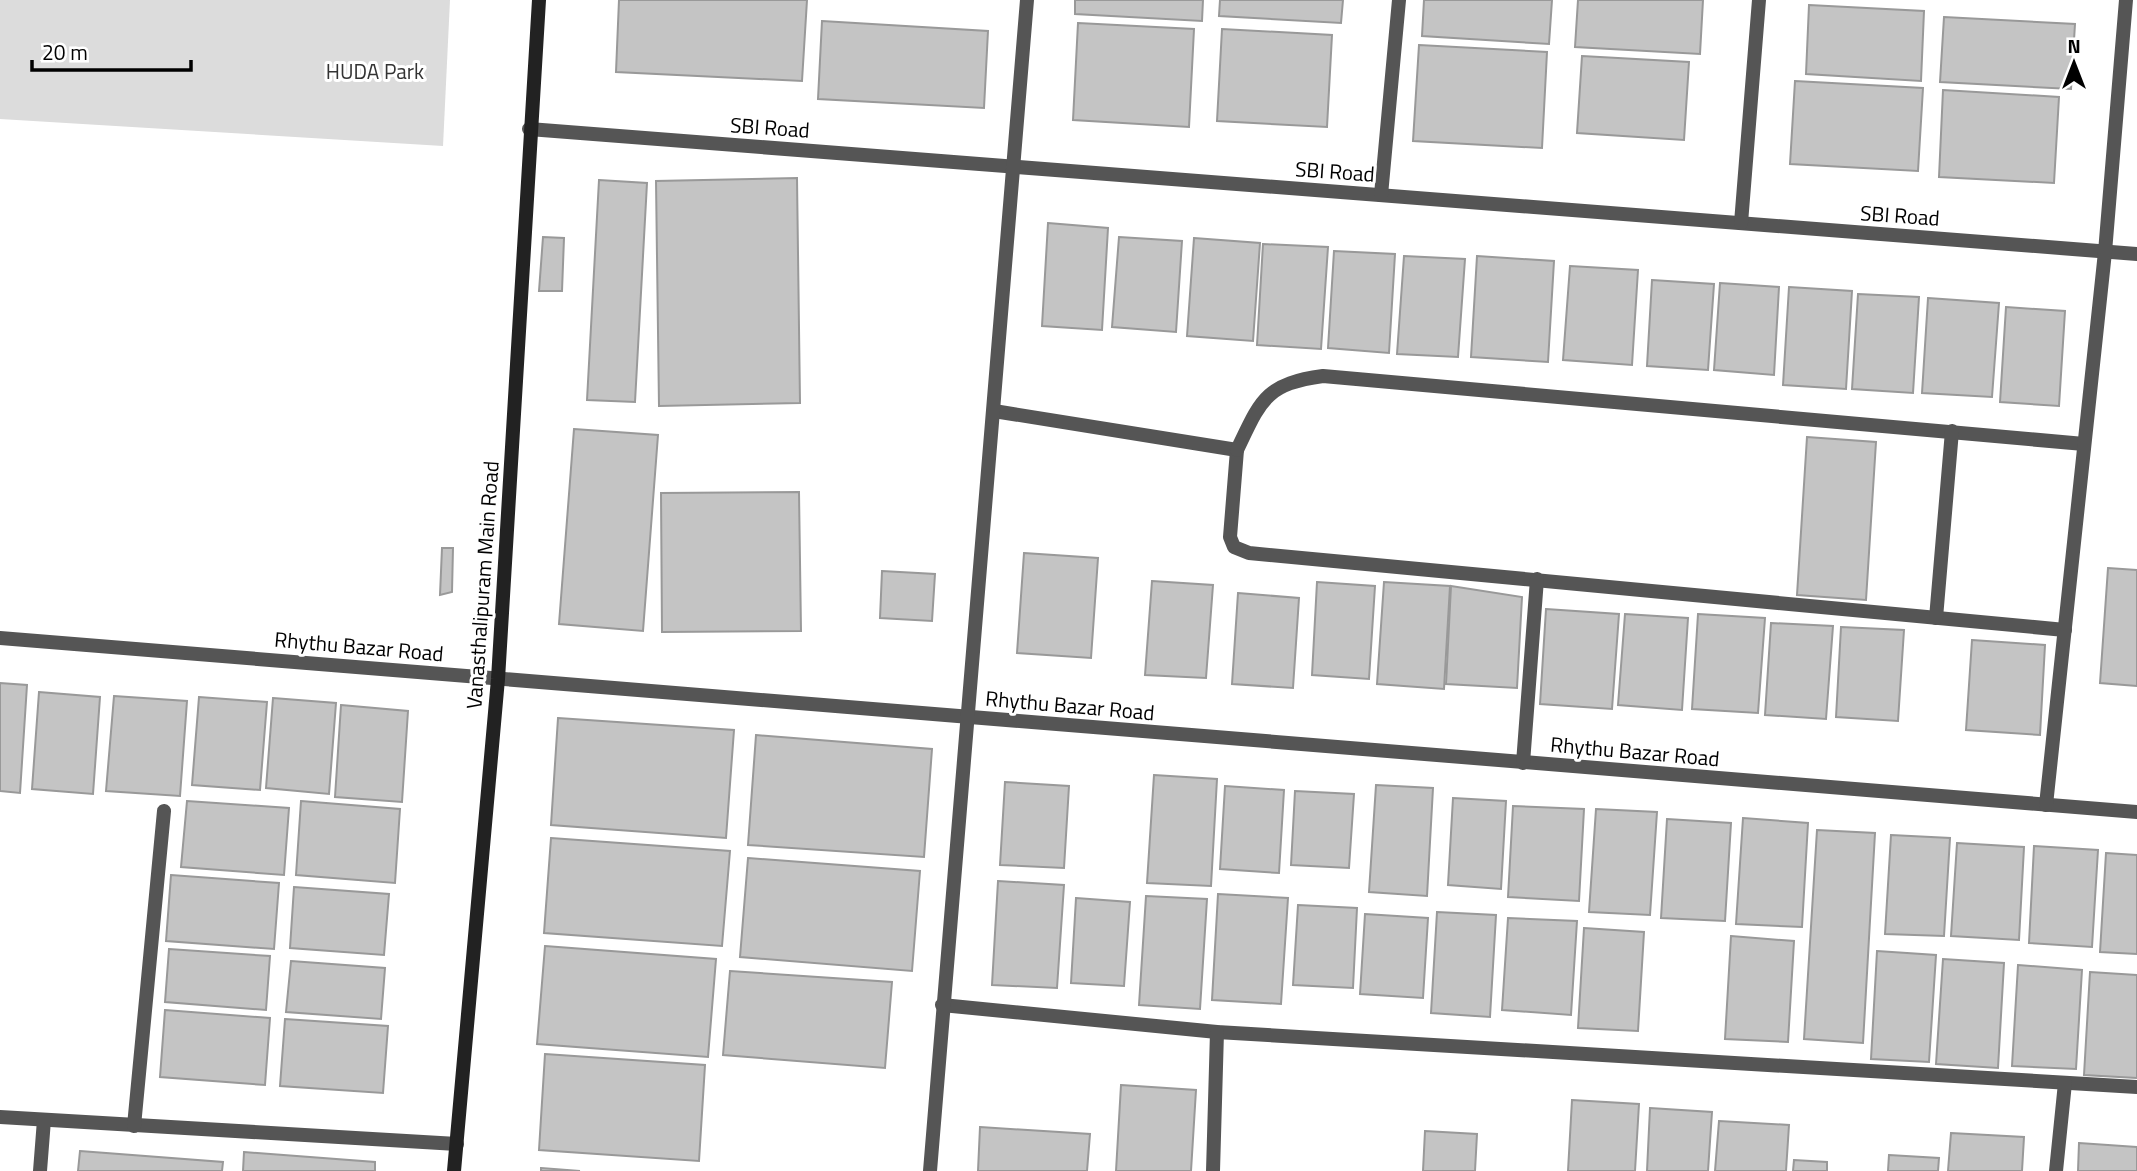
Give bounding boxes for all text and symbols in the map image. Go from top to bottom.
scale bar [32,28,191,72]
north arrow [2039,28,2109,98]
text: N [2067,31,2081,60]
text: 20 m [42,36,88,68]
park label: HUDA Park [326,55,424,87]
street label: SBI Road [729,108,811,146]
street label: SBI Road [1294,152,1376,190]
street label: SBI Road [1859,196,1941,234]
street label: Vanasthalipuram Main Road [457,460,507,710]
street label: Rhythu Bazar Road [273,623,445,669]
street label: Rhythu Bazar Road [984,682,1156,728]
street label: Rhythu Bazar Road [1549,728,1721,774]

